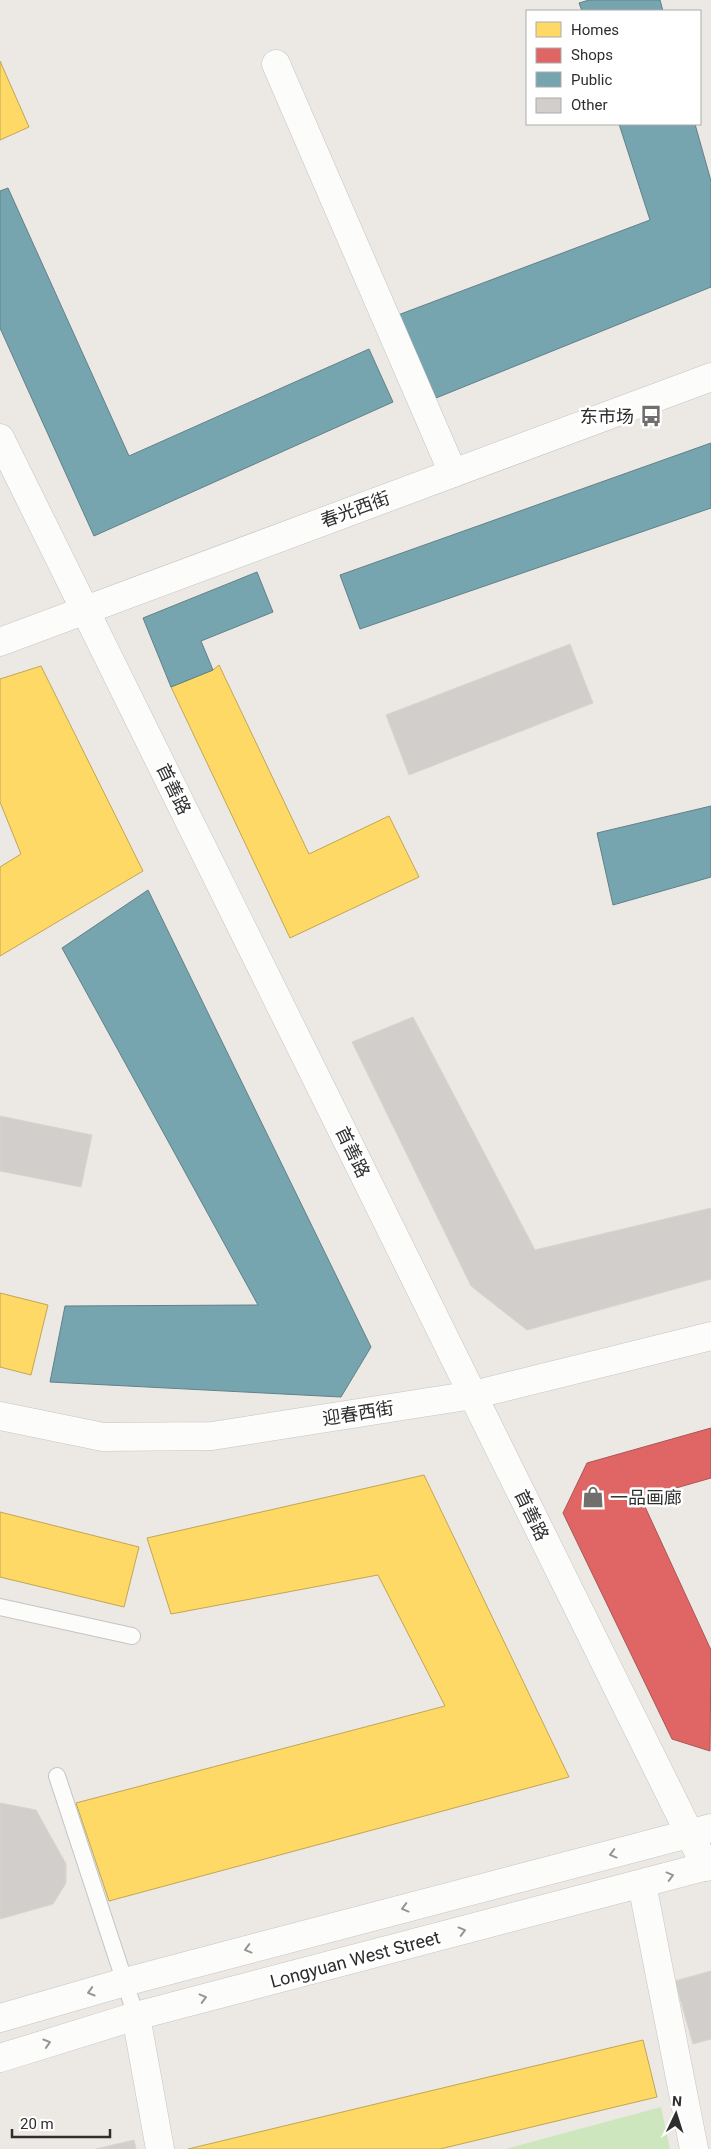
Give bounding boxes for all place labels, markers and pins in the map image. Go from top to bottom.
bus stop icon: 东市场 [638,403,664,429]
place label: 东市场 [580,406,634,427]
shop icon: 一品画廊 [580,1484,606,1510]
place label: 一品画廊 [610,1487,682,1508]

